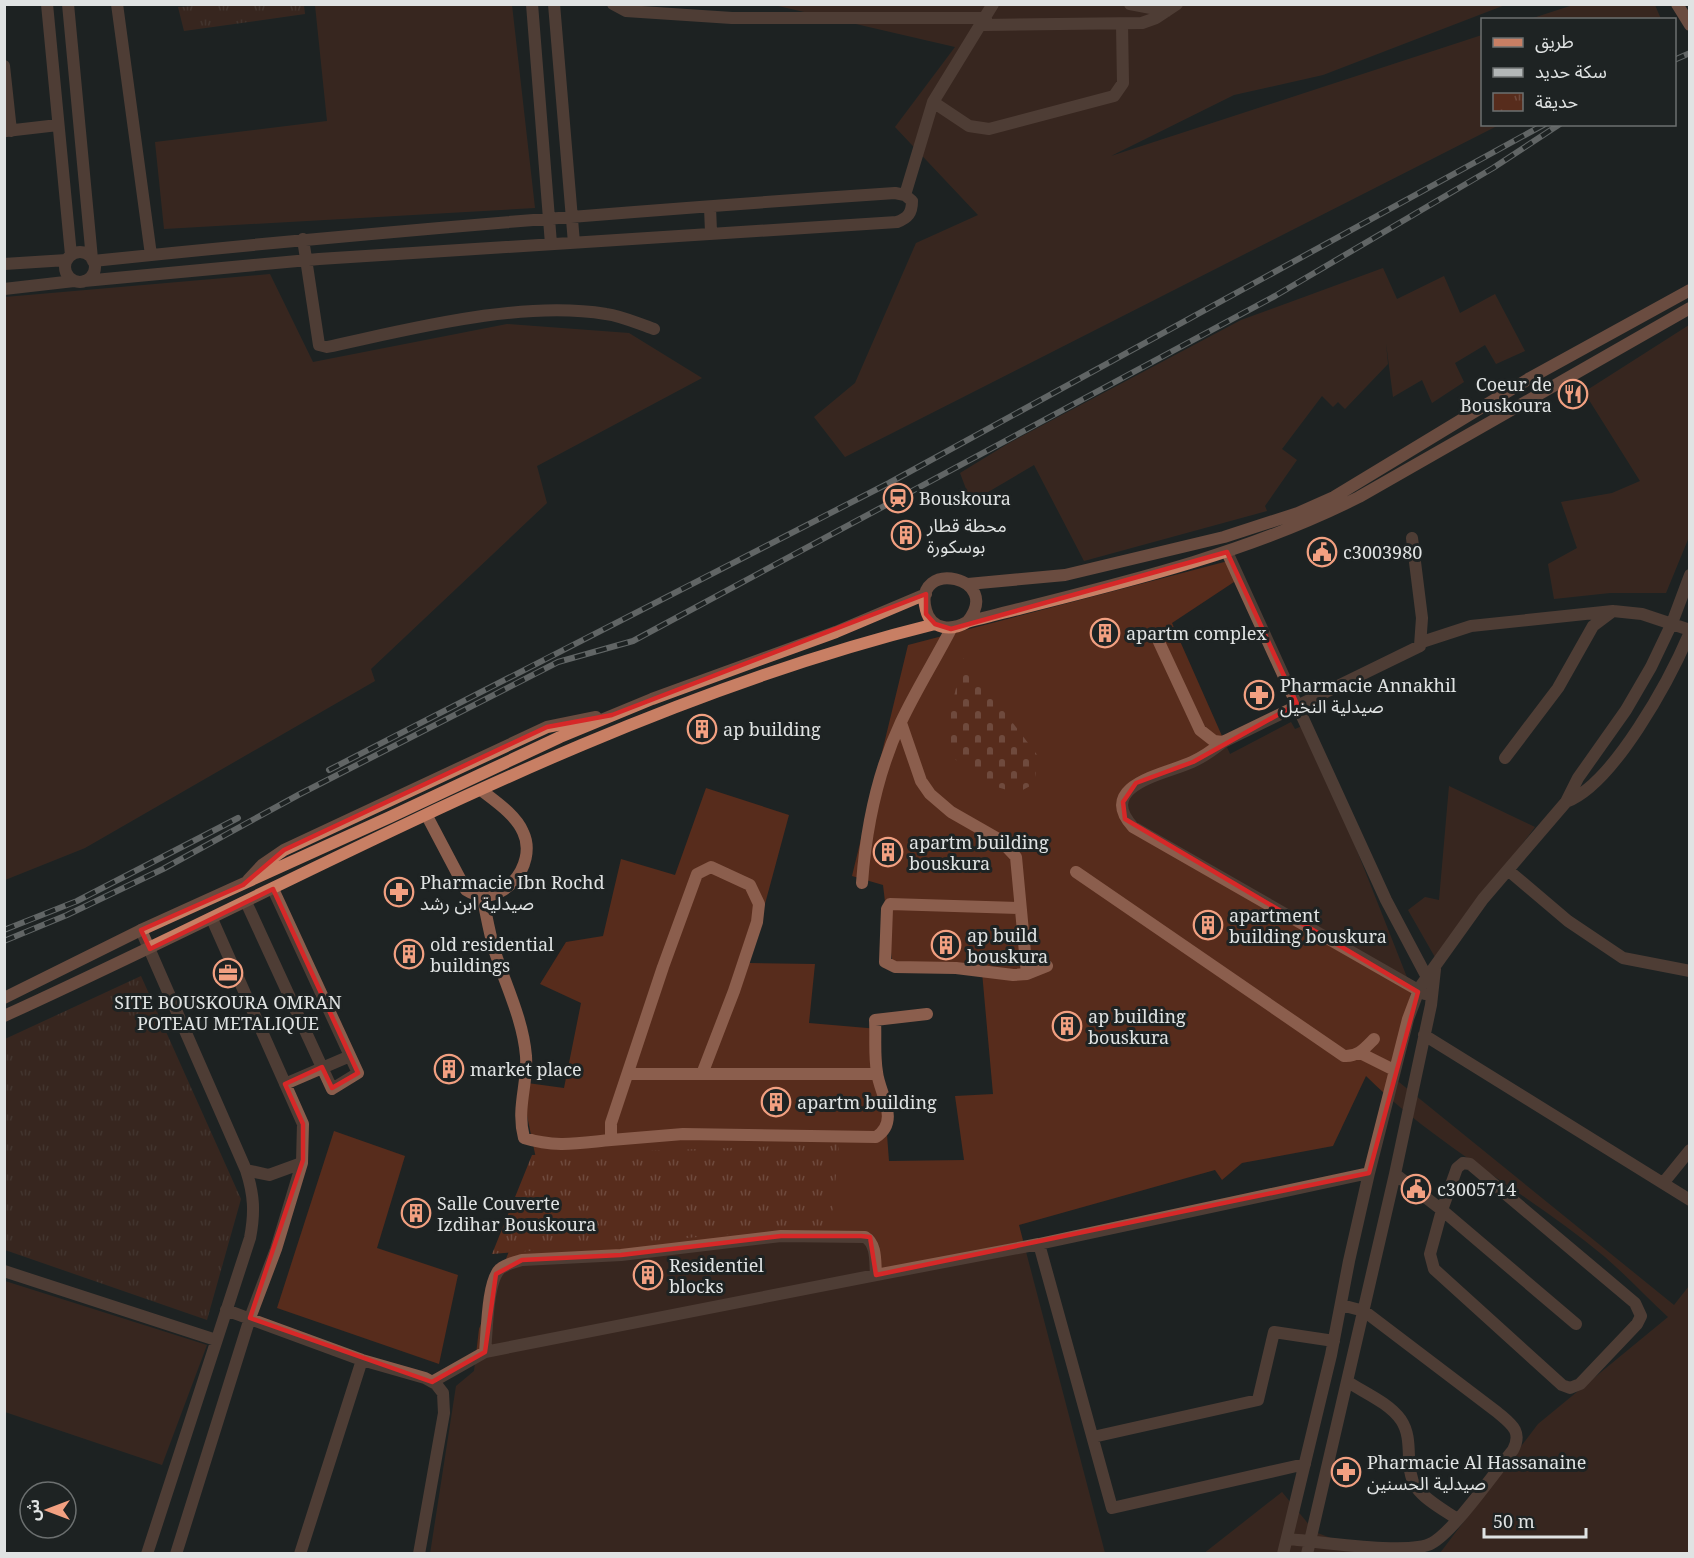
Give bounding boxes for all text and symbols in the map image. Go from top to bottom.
legend [1481,18,1676,126]
text: طريق [1535,29,1574,53]
text: سكة حديد [1535,59,1607,83]
text: حديقة [1535,89,1578,113]
place label: Coeur de Bouskoura [1460,372,1552,417]
restaurant icon: Coeur de Bouskoura [1557,378,1589,410]
station icon: Bouskoura [882,482,914,514]
place label: Bouskoura [919,486,1011,510]
place label: محطة قطار بوسكورة [926,513,1007,558]
building icon: محطة قطار بوسكورة [890,519,922,551]
public building icon: c3003980 [1306,536,1338,568]
place label: c3003980 [1343,540,1422,564]
building icon: apartm complex [1089,617,1121,649]
place label: apartm complex [1126,621,1267,645]
place label: Pharmacie Annakhil صيدلية النخيل [1280,673,1457,718]
pharmacy icon: Pharmacie Annakhil صيدلية النخيل [1243,679,1275,711]
building icon: ap building [686,713,718,745]
place label: ap building [723,717,821,741]
place label: apartm building bouskura [909,830,1049,875]
building icon: apartm building bouskura [872,836,904,868]
place label: Pharmacie Ibn Rochd صيدلية ابن رشد [420,870,604,915]
pharmacy icon: Pharmacie Ibn Rochd صيدلية ابن رشد [383,876,415,908]
place label: apartment building bouskura [1229,903,1387,948]
building icon: apartment building bouskura [1192,909,1224,941]
place label: ap build bouskura [967,923,1048,968]
building icon: ap build bouskura [930,929,962,961]
place label: old residential buildings [430,932,554,977]
building icon: old residential buildings [393,938,425,970]
office icon: SITE BOUSKOURA OMRAN POTEAU METALIQUE [212,957,244,989]
place label: SITE BOUSKOURA OMRAN POTEAU METALIQUE [114,990,342,1035]
place label: ap building bouskura [1088,1004,1186,1049]
building icon: ap building bouskura [1051,1010,1083,1042]
building icon: market place [433,1053,465,1085]
place label: market place [470,1057,582,1081]
building icon: apartm building [760,1086,792,1118]
place label: apartm building [797,1090,937,1114]
public building icon: c3005714 [1400,1173,1432,1205]
place label: c3005714 [1437,1177,1516,1201]
place label: Salle Couverte Izdihar Bouskoura [437,1191,596,1236]
building icon: Salle Couverte Izdihar Bouskoura [400,1197,432,1229]
place label: Residentiel blocks [669,1253,764,1298]
building icon: Residentiel blocks [632,1259,664,1291]
place label: Pharmacie Al Hassanaine صيدلية الحسنين [1367,1450,1586,1495]
pharmacy icon: Pharmacie Al Hassanaine صيدلية الحسنين [1330,1456,1362,1488]
north arrow [18,1480,78,1540]
text: ش [22,1499,44,1521]
scale bar [1484,1501,1586,1539]
text: 50 m [1493,1509,1535,1533]

